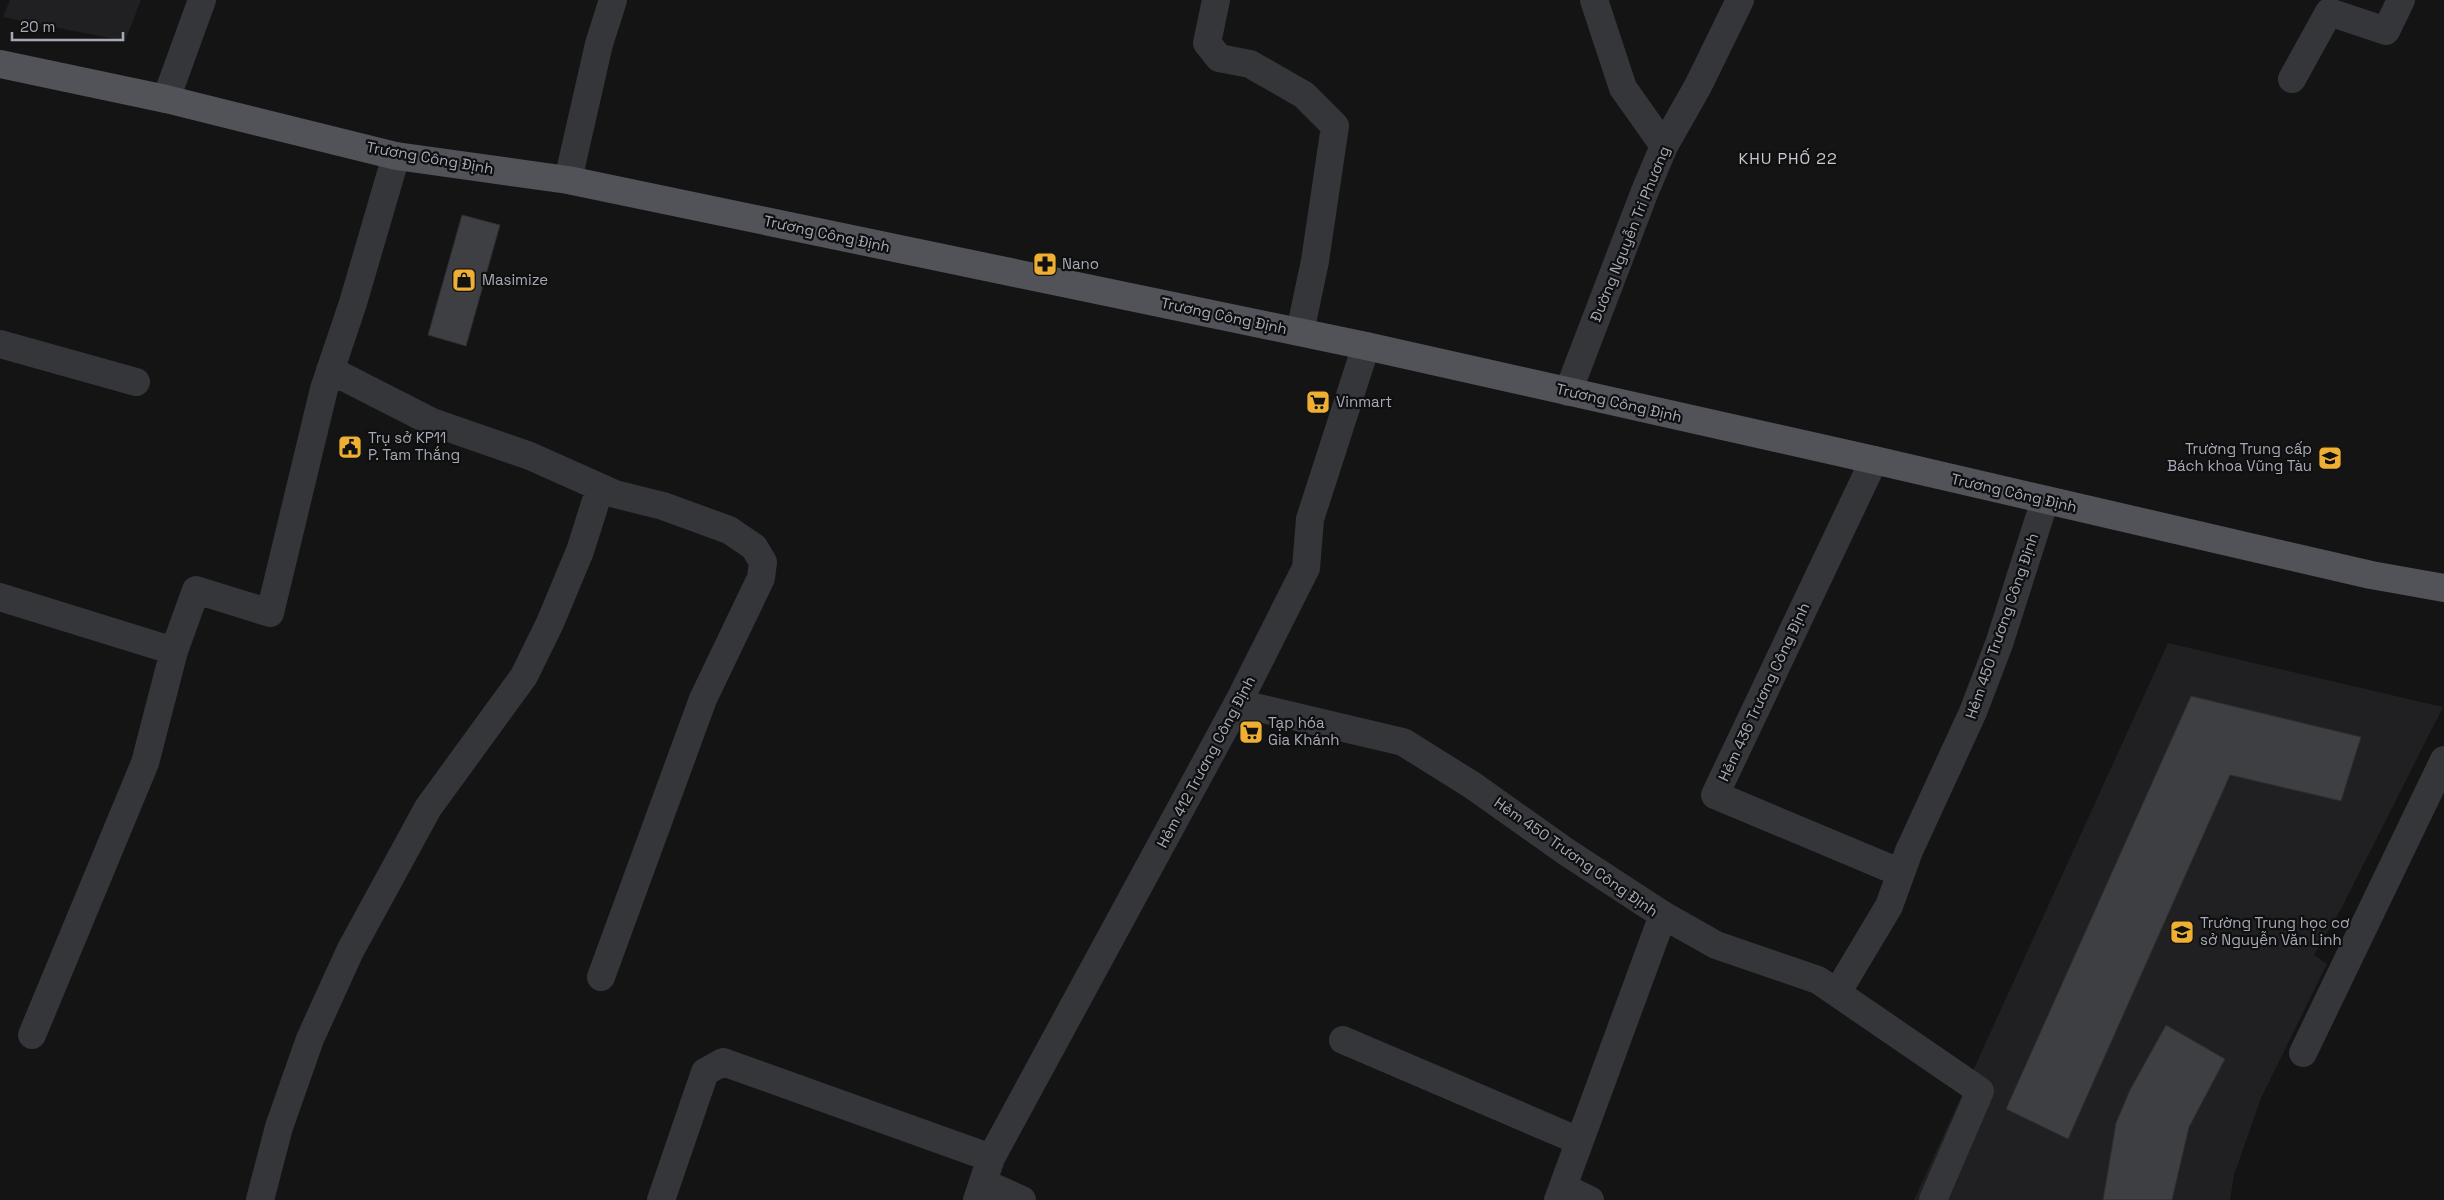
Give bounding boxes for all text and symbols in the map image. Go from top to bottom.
scale bar [12,10,124,42]
text: 20 m [20,17,55,36]
street label: Trương Công Định [365,137,495,178]
street label: Đường Nguyễn Tri Phương [1586,143,1674,324]
district label: KHU PHỐ 22 [1738,148,1838,169]
street label: Trương Công Định [762,211,892,256]
pharmacy icon: Nano [1032,251,1058,277]
place label: Nano [1062,254,1099,273]
shop icon: Masimize [451,267,477,293]
place label: Masimize [482,270,548,289]
street label: Trương Công Định [1159,293,1289,338]
street label: Trương Công Định [1554,379,1684,426]
supermarket icon: Vinmart [1305,389,1331,415]
place label: Vinmart [1336,392,1392,411]
place label: Trụ sở KP11 P. Tam Thắng [368,428,460,464]
public building icon: Trụ sở KP11 P. Tam Thắng [337,434,363,460]
place label: Trường Trung cấp Bách khoa Vũng Tàu [2167,439,2312,475]
school or university icon: Trường Trung cấp Bách khoa Vũng Tàu [2317,445,2343,471]
street label: Trương Công Định [1949,469,2079,516]
street label: Hẻm 450 Trương Công Định [1961,530,2042,721]
street label: Hẻm 436 Trương Công Định [1714,599,1813,784]
street label: Hẻm 412 Trương Công Định [1152,673,1259,851]
place label: Tạp hóa Gia Khánh [1268,713,1339,749]
supermarket icon: Tạp hóa Gia Khánh [1238,719,1264,745]
street label: Hẻm 450 Trương Công Định [1491,793,1662,920]
place label: Trường Trung học cơ sở Nguyễn Văn Linh [2200,913,2350,949]
school or university icon: Trường Trung học cơ sở Nguyễn Văn Linh [2169,919,2195,945]

